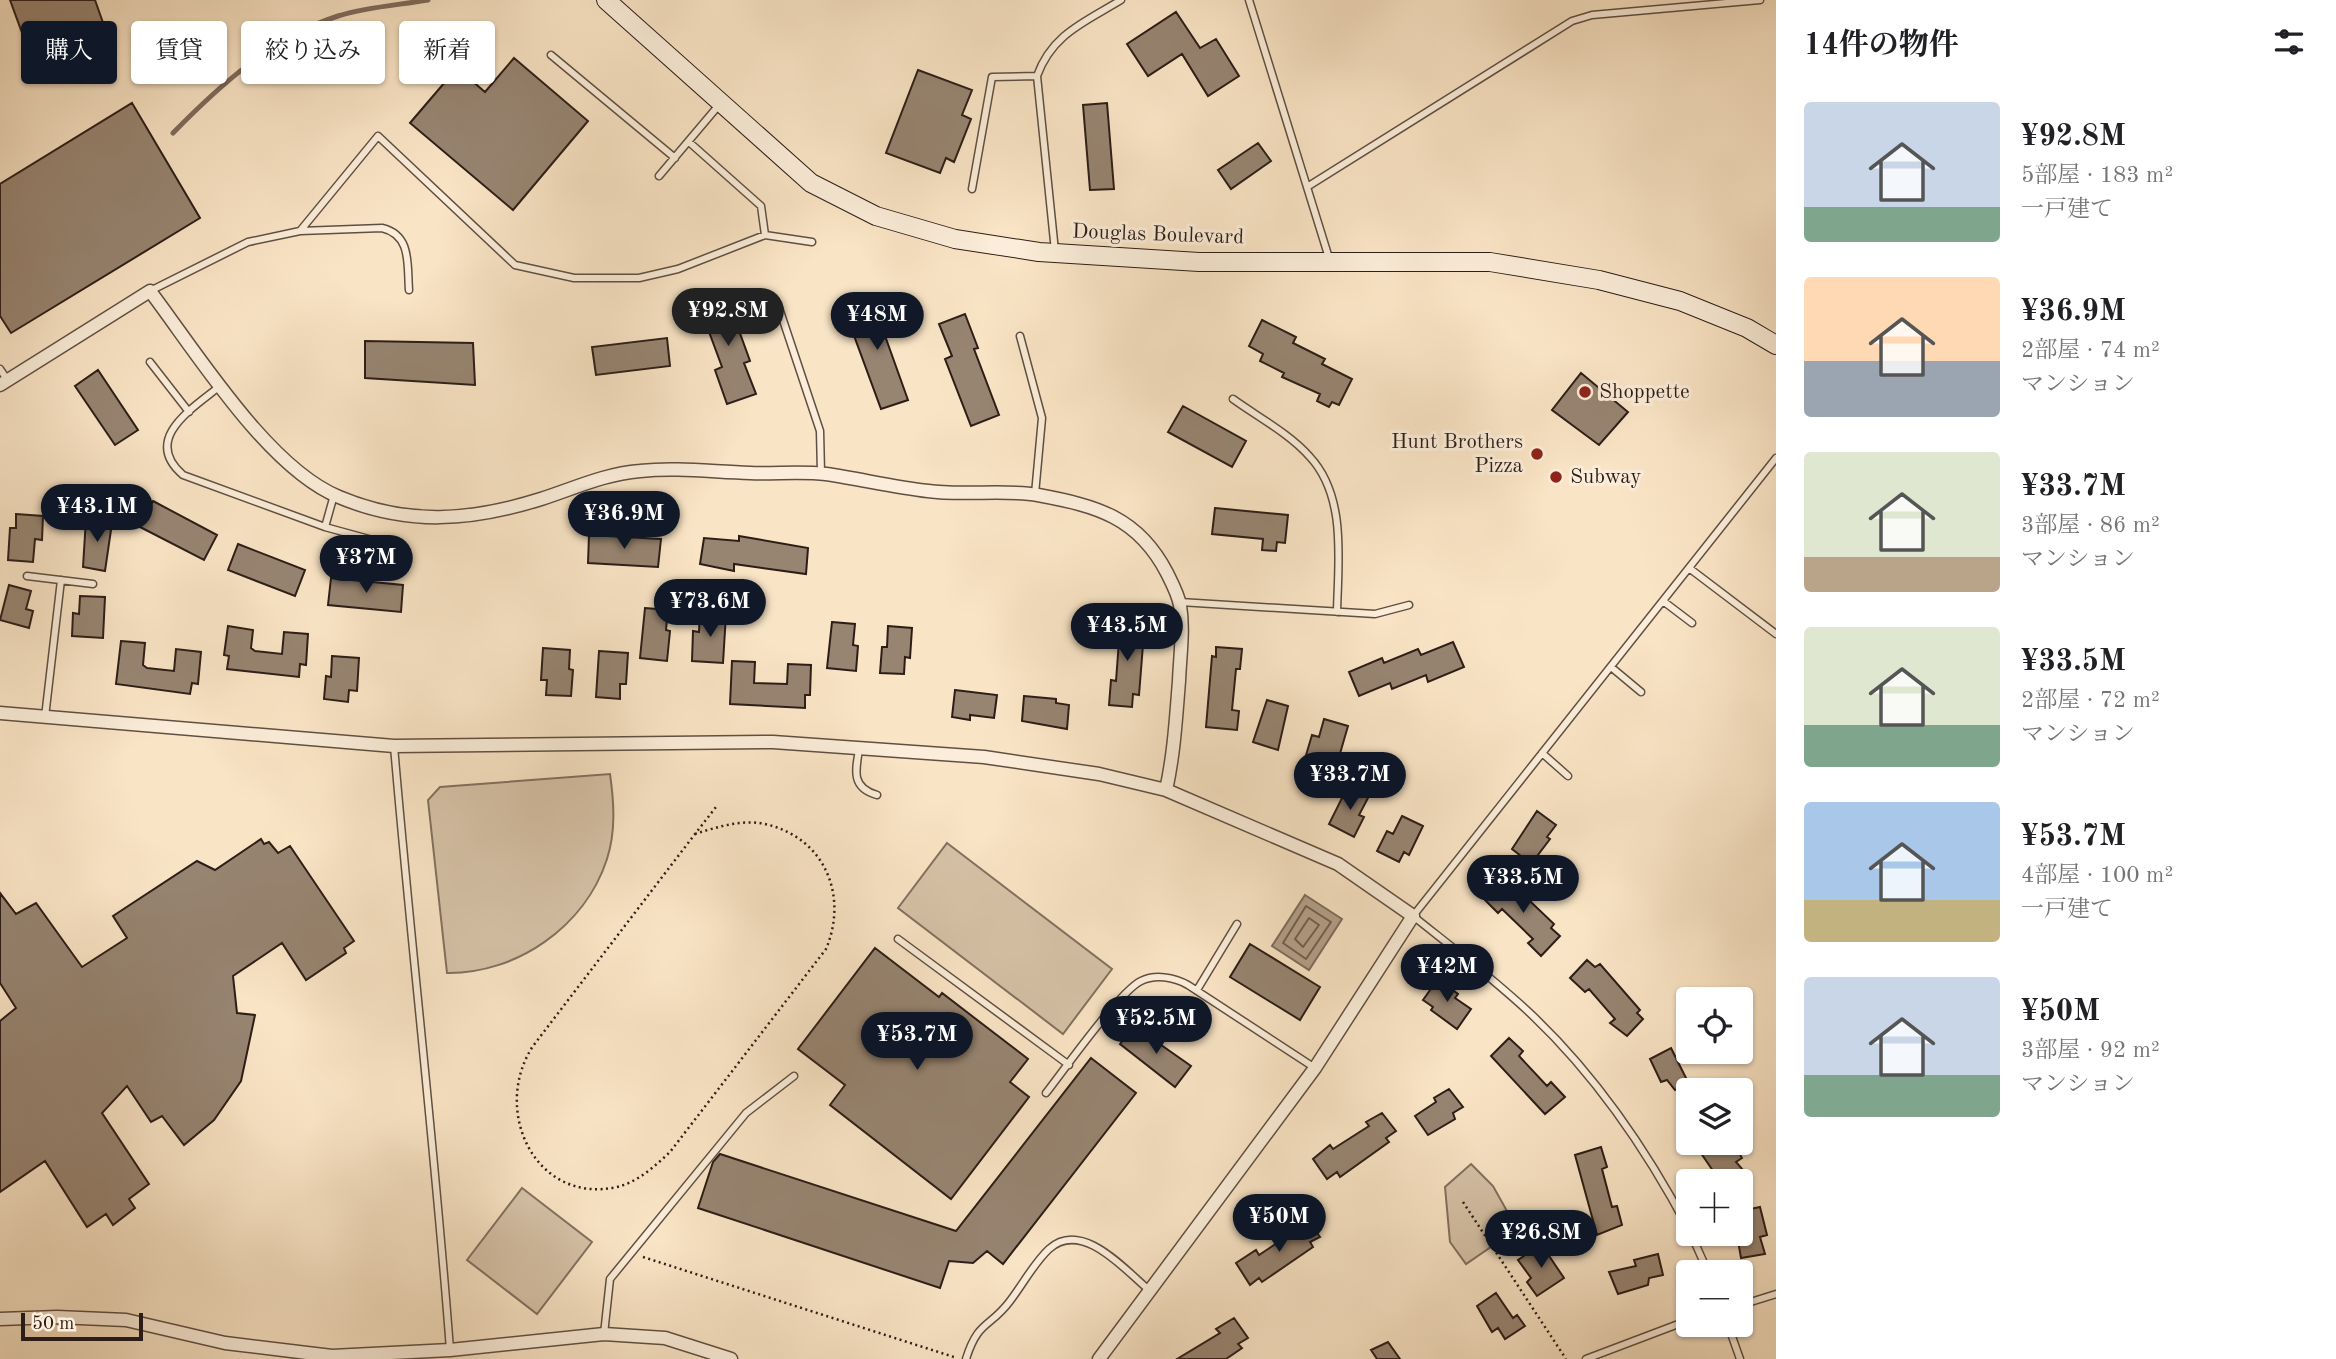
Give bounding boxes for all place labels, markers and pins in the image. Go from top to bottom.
pin: ¥92.8M [671,288,785,348]
pin: ¥48M [836,292,918,352]
place label: Shoppette [1599,382,1690,403]
marker: Shoppette [1577,384,1593,400]
place label: Hunt Brothers Pizza [1391,432,1523,477]
marker: Hunt Brothers Pizza [1529,446,1545,462]
place label: Subway [1570,467,1641,488]
marker: Subway [1548,469,1564,485]
pin: ¥43.1M [40,484,154,544]
pin: ¥36.9M [567,491,681,551]
pin: ¥37M [325,536,407,595]
pin: ¥73.6M [653,580,767,639]
pin: ¥43.5M [1070,604,1184,663]
pin: ¥33.7M [1293,752,1407,812]
pin: ¥33.5M [1466,856,1580,915]
pin: ¥42M [1406,944,1488,1004]
pin: ¥52.5M [1099,996,1213,1056]
pin: ¥53.7M [860,1012,974,1072]
pin: ¥50M [1238,1194,1320,1254]
pin: ¥26.8M [1484,1210,1598,1270]

